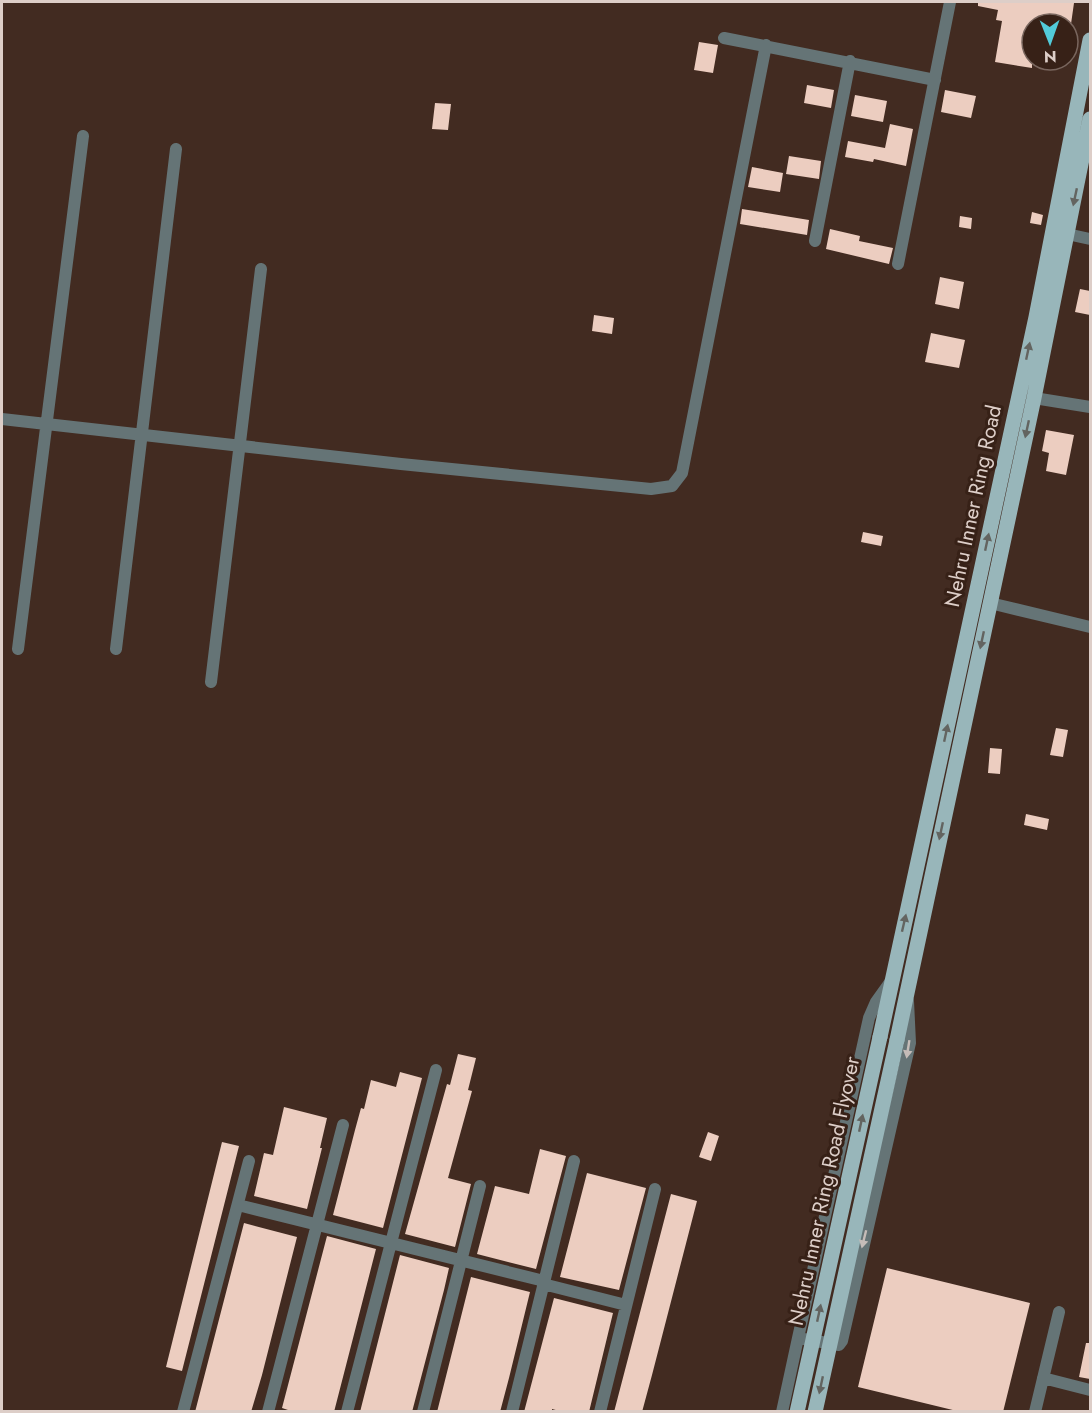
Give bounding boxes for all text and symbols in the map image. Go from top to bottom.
north arrow [1020,12,1080,72]
text: N [1044,45,1057,68]
one-way arrow [1069,188,1079,206]
one-way arrow [1024,342,1033,361]
street label: Nehru Inner Ring Road [937,402,1009,610]
one-way arrow [1022,420,1031,439]
one-way arrow [983,532,992,551]
one-way arrow [976,631,986,649]
one-way arrow [942,723,951,742]
one-way arrow [935,822,945,840]
one-way arrow [900,914,910,932]
one-way arrow [904,1040,913,1059]
street label: Nehru Inner Ring Road Flyover [781,1053,867,1328]
one-way arrow [856,1114,866,1132]
one-way arrow [859,1230,869,1248]
one-way arrow [814,1304,824,1323]
one-way arrow [816,1375,825,1394]

